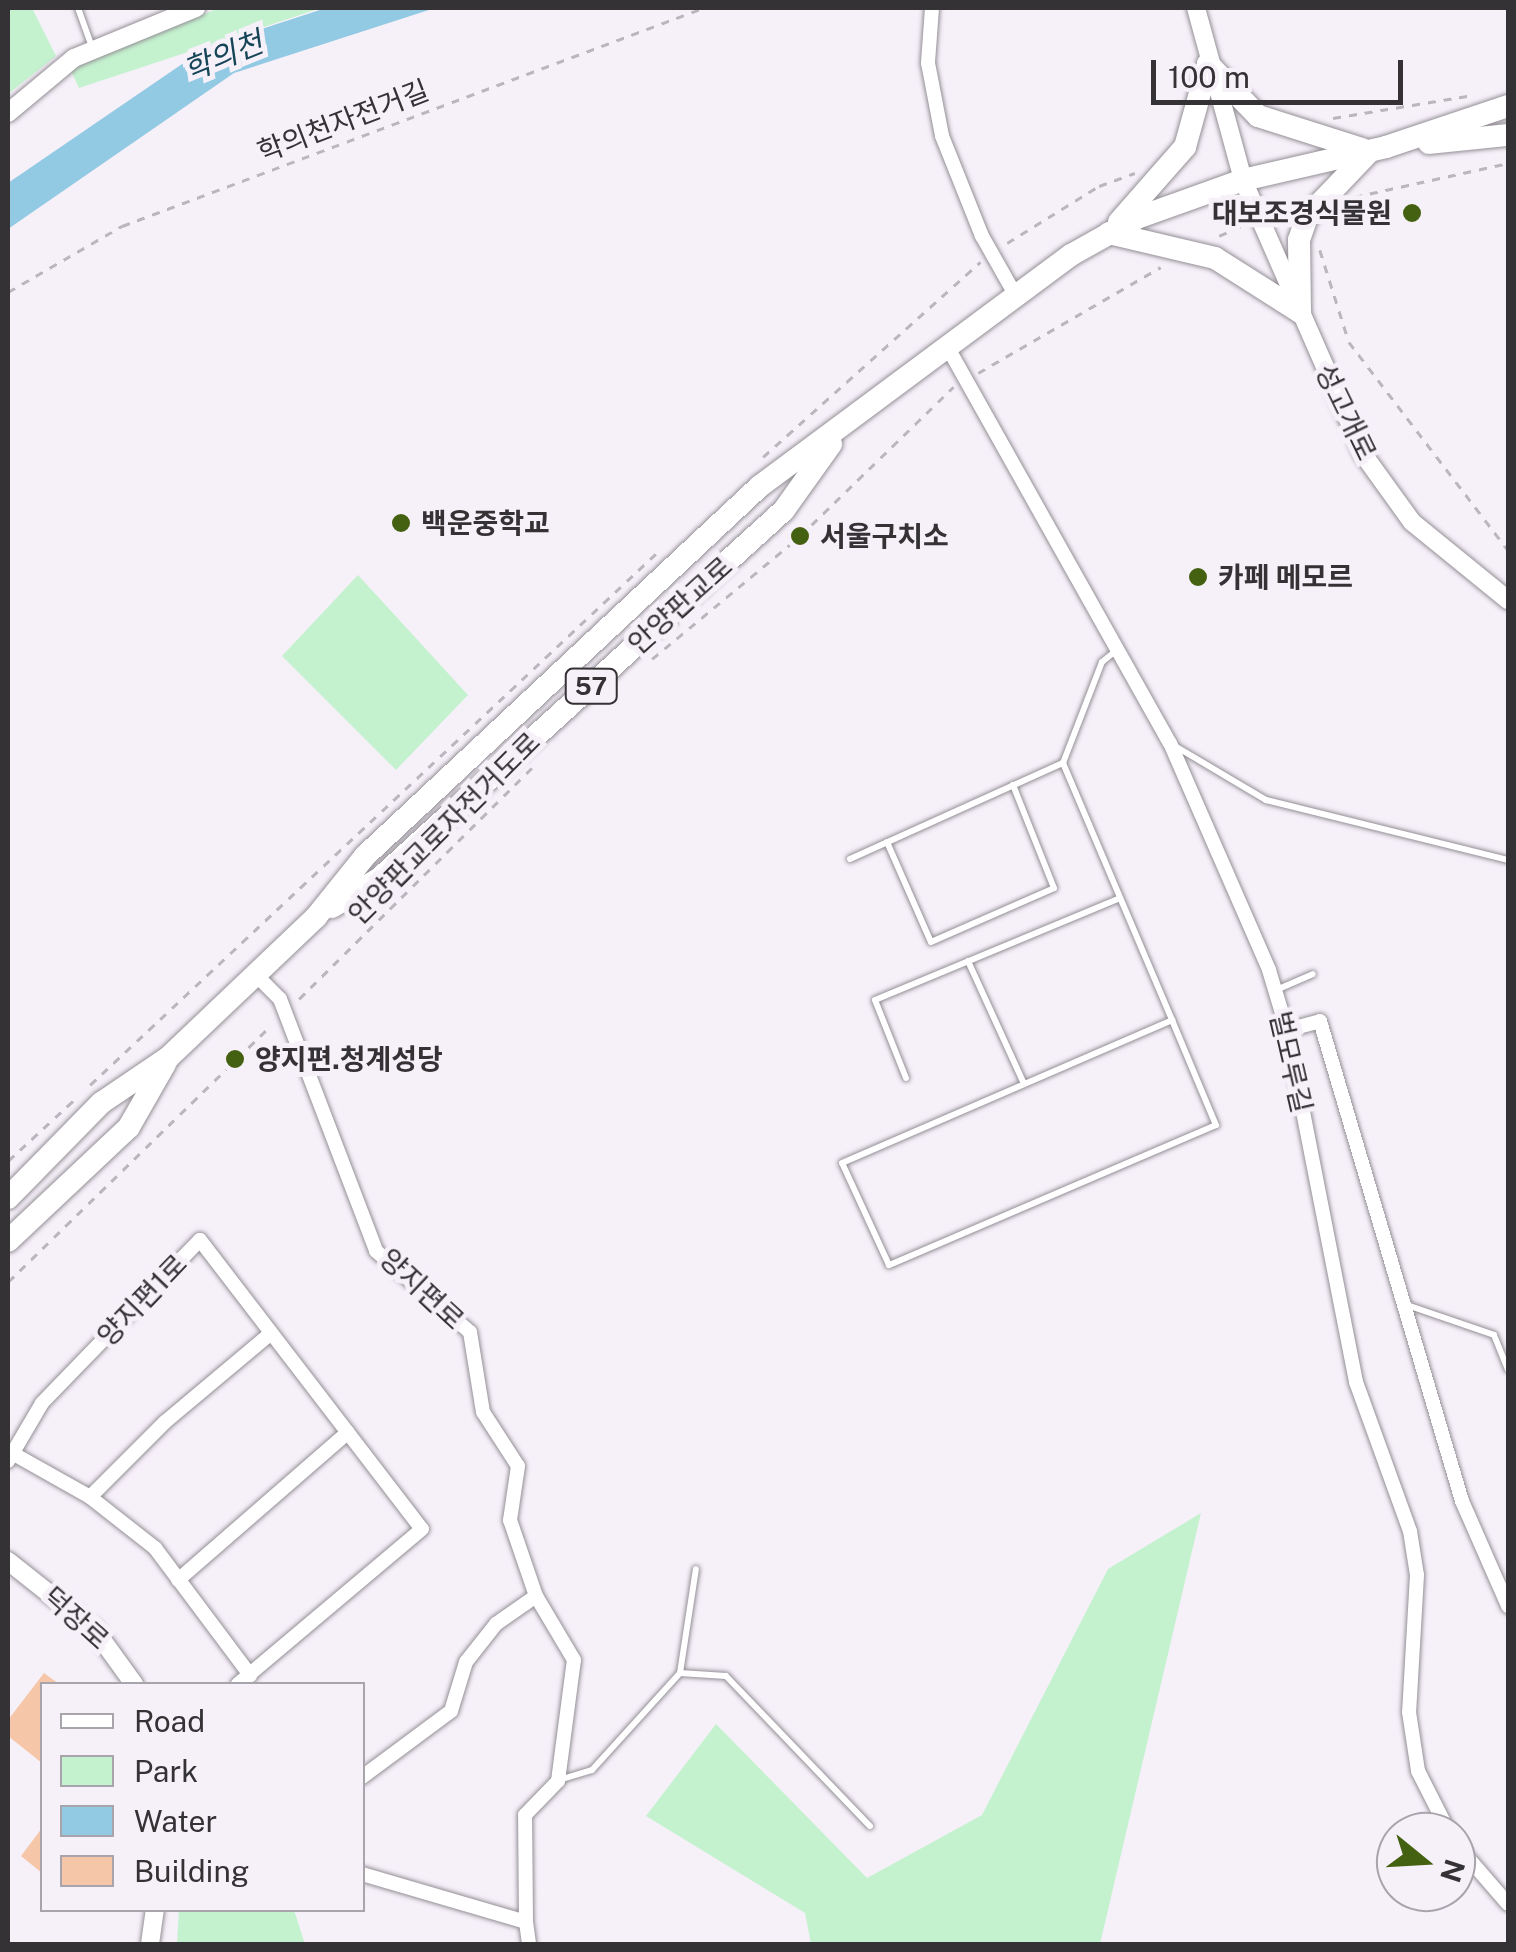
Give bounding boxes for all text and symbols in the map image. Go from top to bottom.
water label: 학의천 [178,24,268,88]
scale bar [1156,40,1408,102]
text: 100 m [1168,59,1250,95]
street label: 학의천자전거길 [253,73,433,169]
place label: 대보조경식물원 [1212,196,1392,230]
marker: 대보조경식물원 [1401,202,1423,224]
street label: 성고개로 [1308,358,1384,466]
place label: 백운중학교 [421,506,550,540]
marker: 백운중학교 [390,512,412,534]
place label: 서울구치소 [820,519,949,553]
marker: 서울구치소 [789,525,811,547]
street label: 안양판교로 [621,549,739,661]
place label: 카페 메모르 [1218,560,1353,594]
marker: 카페 메모르 [1187,566,1209,588]
road number: 57 [564,666,618,706]
street label: 안양판교로자전거도로 [341,725,547,931]
street label: 벌모루길 [1263,1008,1319,1116]
place label: 양지편.청계성당 [255,1042,443,1076]
marker: 양지편.청계성당 [224,1048,246,1070]
street label: 양지편로 [373,1242,471,1336]
street label: 양지편1로 [90,1247,194,1353]
street label: 덕장로 [36,1580,116,1656]
legend [40,1682,365,1912]
text: Road [134,1703,205,1739]
text: Park [134,1753,198,1789]
text: Water [134,1803,217,1839]
north arrow [1376,1812,1476,1912]
text: Building [134,1853,249,1889]
text: N [1434,1855,1472,1886]

